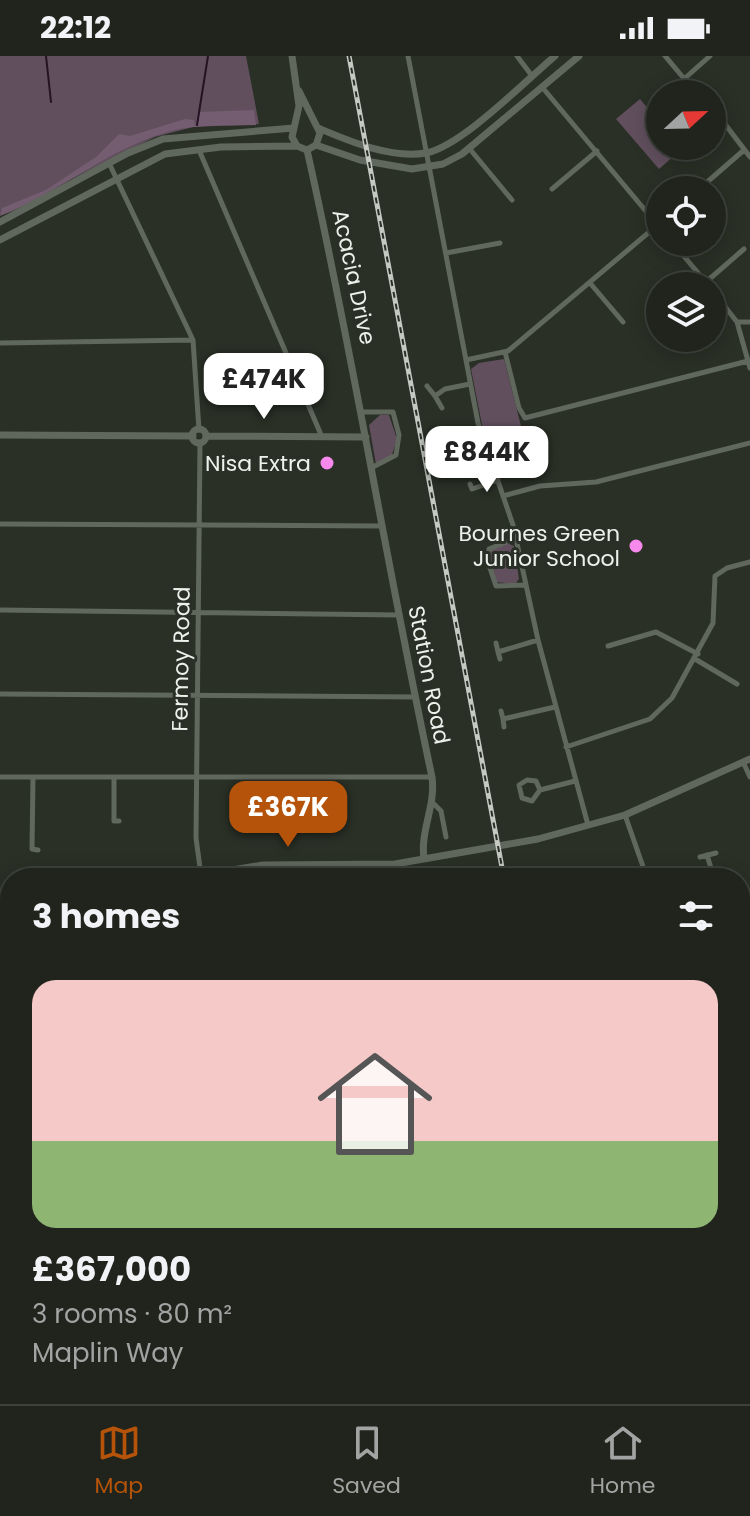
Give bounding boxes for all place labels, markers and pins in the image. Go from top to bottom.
pin: £474K [208,353,320,421]
pin: £844K [431,426,543,494]
place label: Nisa Extra [205,448,311,479]
marker: Nisa Extra [318,454,336,472]
place label: Bournes Green Junior School [458,518,620,574]
marker: Bournes Green Junior School [627,537,645,555]
pin: £367K [232,781,344,849]

